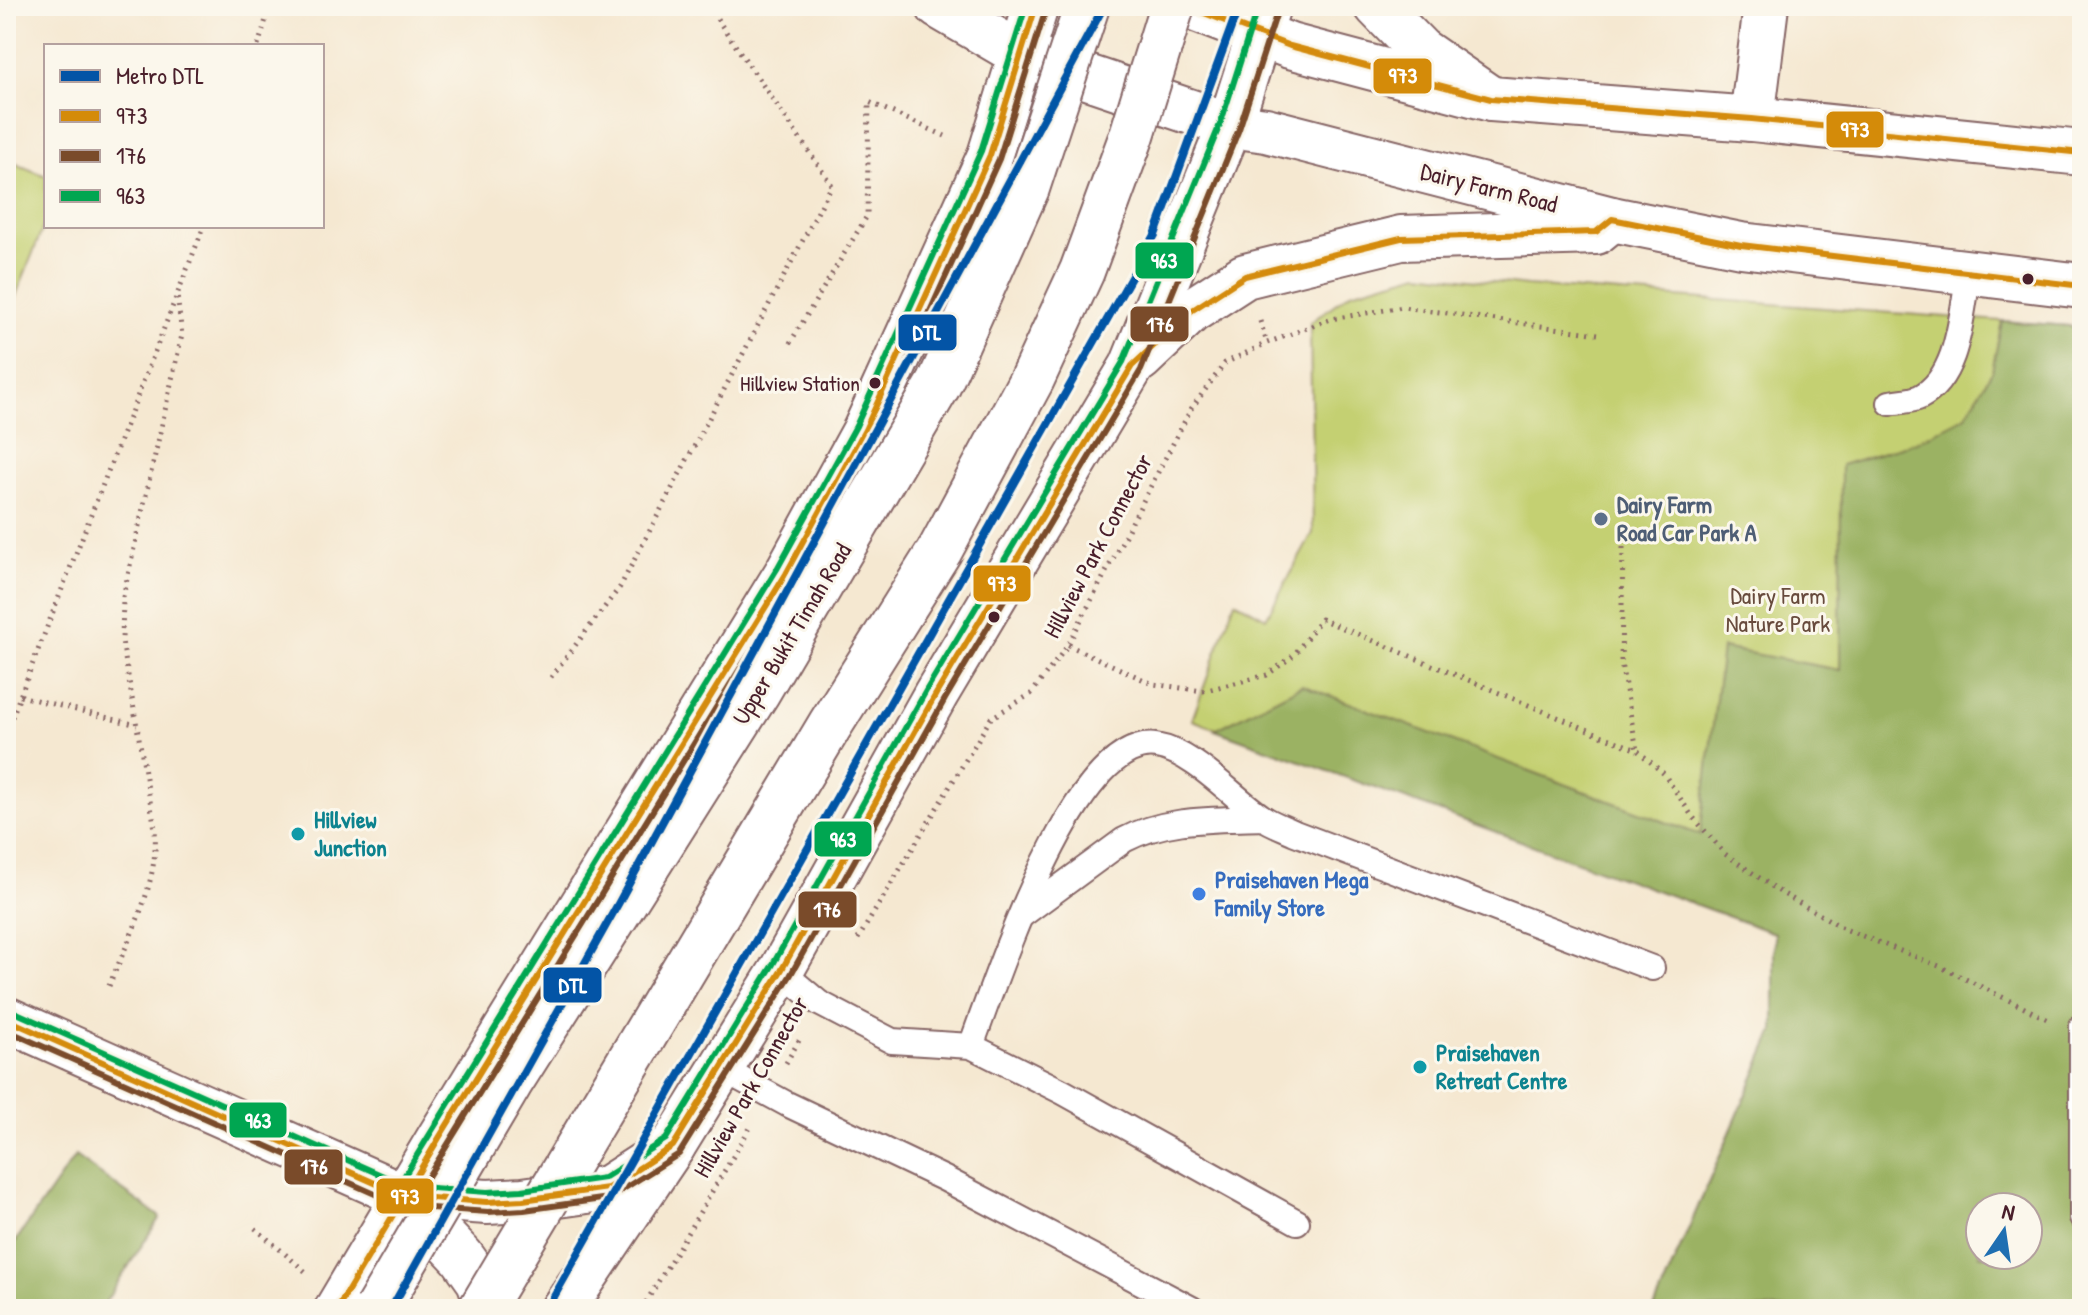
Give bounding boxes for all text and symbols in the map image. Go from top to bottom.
legend [44,44,324,228]
line badge: 973 [1372,57,1433,95]
text: Metro DTL [116,59,204,91]
text: 973 [1389,60,1418,90]
text: 973 [116,99,147,131]
line badge: 973 [1825,110,1885,149]
text: 973 [1841,114,1870,144]
text: 176 [116,139,146,171]
street label: Dairy Farm Road [1417,155,1561,219]
text: 963 [116,179,145,211]
line badge: 963 [1134,241,1195,280]
text: 963 [1151,245,1177,275]
unlabelled marker [2020,271,2036,287]
line badge: 176 [1129,305,1190,343]
text: 176 [1146,309,1174,339]
line badge: DTL [897,313,958,352]
text: DTL [913,317,941,347]
place label: Hillview Station [740,368,860,398]
marker: Hillview Station [867,375,883,391]
street label: Hillview Park Connector [1035,448,1159,643]
place label: Dairy Farm Road Car Park A [1617,488,1757,548]
marker: Dairy Farm Road Car Park A [1592,510,1610,528]
street label: Upper Bukit Timah Road [724,537,858,730]
line badge: 973 [972,564,1032,603]
text: 973 [988,568,1017,598]
park label: Dairy Farm Nature Park [1726,579,1830,639]
unlabelled marker [986,609,1002,625]
place label: Hillview Junction [314,803,387,863]
line badge: 963 [813,820,873,858]
text: 963 [830,824,856,854]
marker: Hillview Junction [289,825,307,843]
place label: Praisehaven Mega Family Store [1214,863,1369,924]
marker: Praisehaven Mega Family Store [1190,885,1208,903]
line badge: 176 [797,890,858,929]
text: 176 [813,894,841,924]
line badge: DTL [542,966,603,1004]
text: DTL [559,970,587,1000]
street label: Hillview Park Connector [685,990,815,1183]
place label: Praisehaven Retreat Centre [1436,1036,1568,1096]
marker: Praisehaven Retreat Centre [1411,1058,1429,1076]
line badge: 963 [228,1101,288,1139]
text: 963 [245,1105,271,1135]
line badge: 176 [283,1148,344,1186]
text: 176 [300,1151,328,1181]
line badge: 973 [375,1177,435,1215]
text: 973 [391,1181,420,1211]
north arrow [1964,1191,2044,1271]
text: N [1999,1196,2018,1228]

